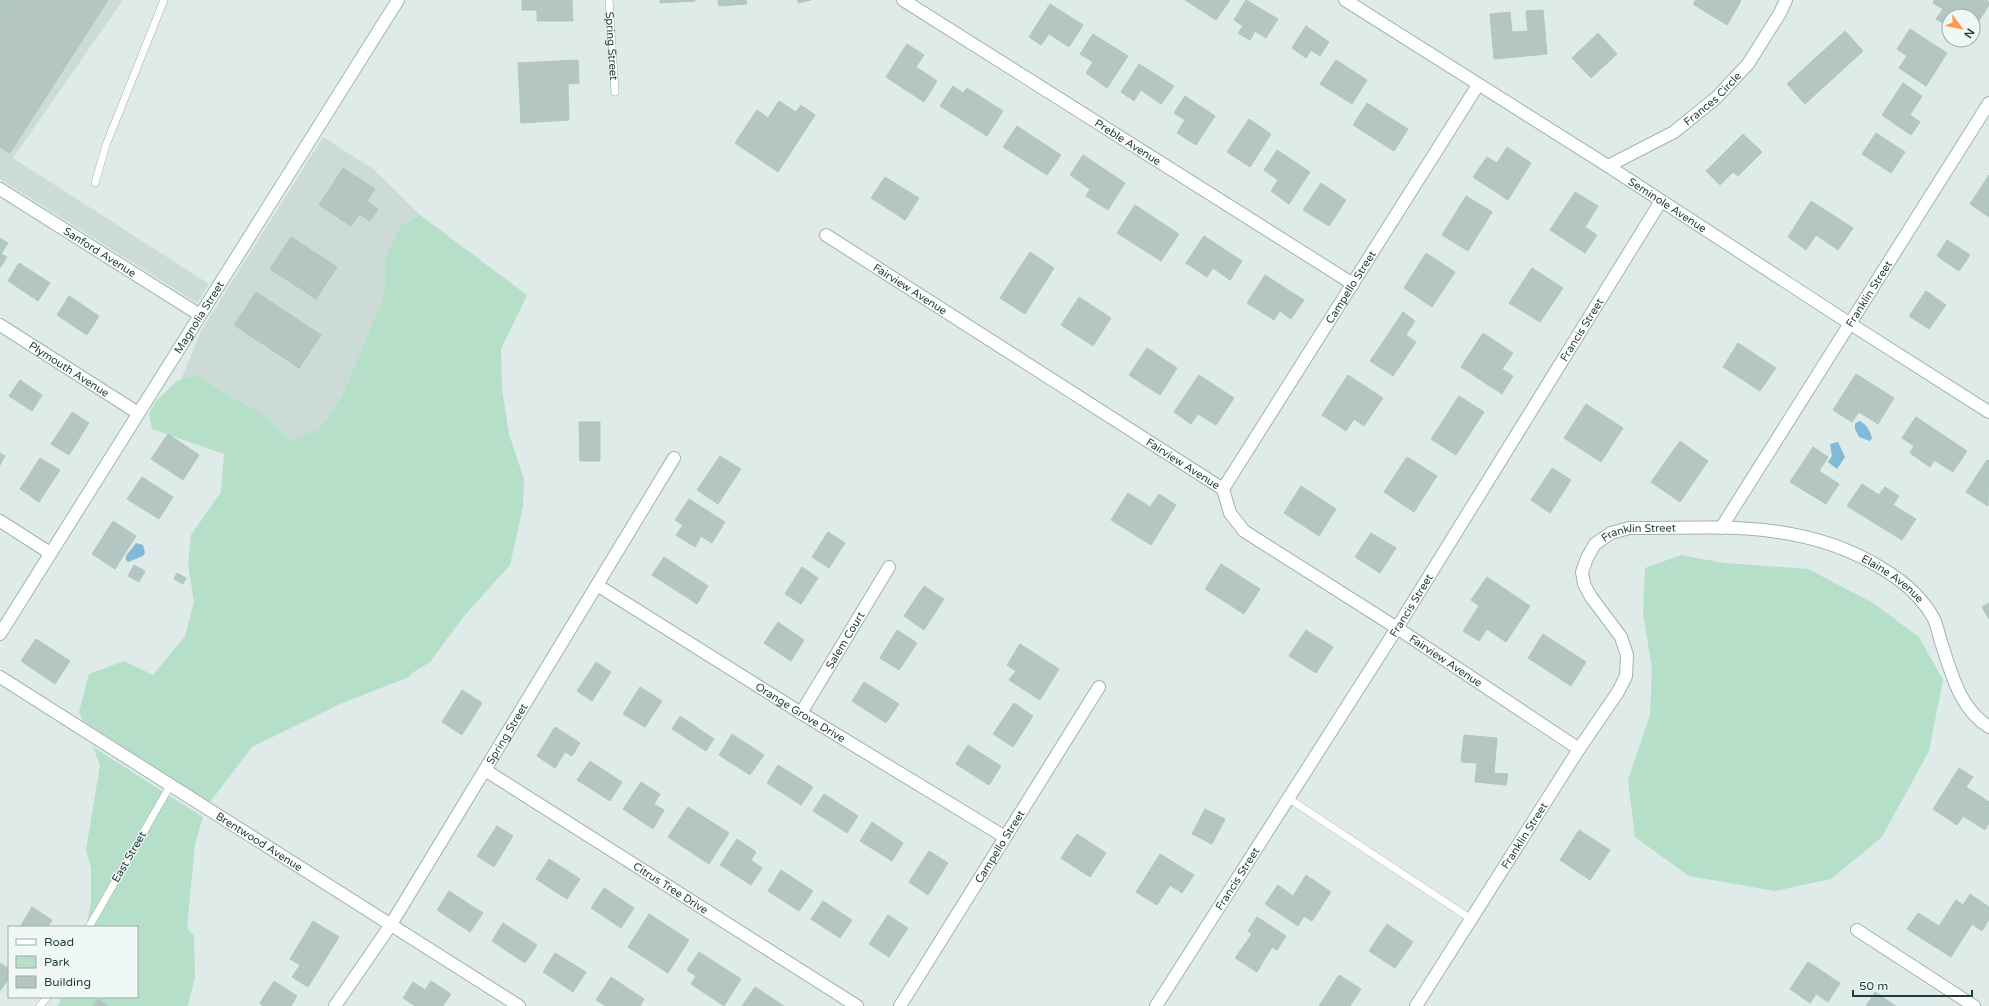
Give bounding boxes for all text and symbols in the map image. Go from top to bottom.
north arrow [1941,8,1981,48]
street label: Spring Street [603,11,621,81]
text: N [1961,26,1977,40]
street label: Frances Circle [1681,69,1744,128]
street label: Preble Avenue [1092,116,1163,168]
street label: Seminole Avenue [1626,175,1709,235]
street label: Sanford Avenue [61,224,139,280]
street label: Campello Street [1323,248,1378,326]
street label: Franklin Street [1843,258,1895,329]
street label: Fairview Avenue [871,261,949,317]
street label: Magnolia Street [171,279,226,356]
street label: Francis Street [1557,296,1606,364]
street label: Plymouth Avenue [27,339,112,399]
street label: Fairview Avenue [1144,435,1222,492]
street label: Franklin Street [1599,521,1676,544]
street label: Elaine Avenue [1859,552,1926,605]
street label: Francis Street [1387,571,1435,639]
street label: Salem Court [823,609,867,671]
street label: Fairview Avenue [1407,632,1485,689]
street label: Orange Grove Drive [753,680,848,745]
street label: Spring Street [483,701,530,766]
street label: Franklin Street [1498,800,1550,871]
street label: Campello Street [972,808,1027,885]
street label: Brentwood Avenue [214,809,305,874]
street label: East Street [109,829,149,885]
street label: Francis Street [1212,845,1262,912]
street label: Citrus Tree Drive [631,859,711,916]
legend [8,926,138,998]
text: Road [44,935,74,949]
text: Park [44,955,70,969]
scale bar [1853,972,1972,998]
text: Building [44,975,91,989]
text: 50 m [1859,979,1888,993]

